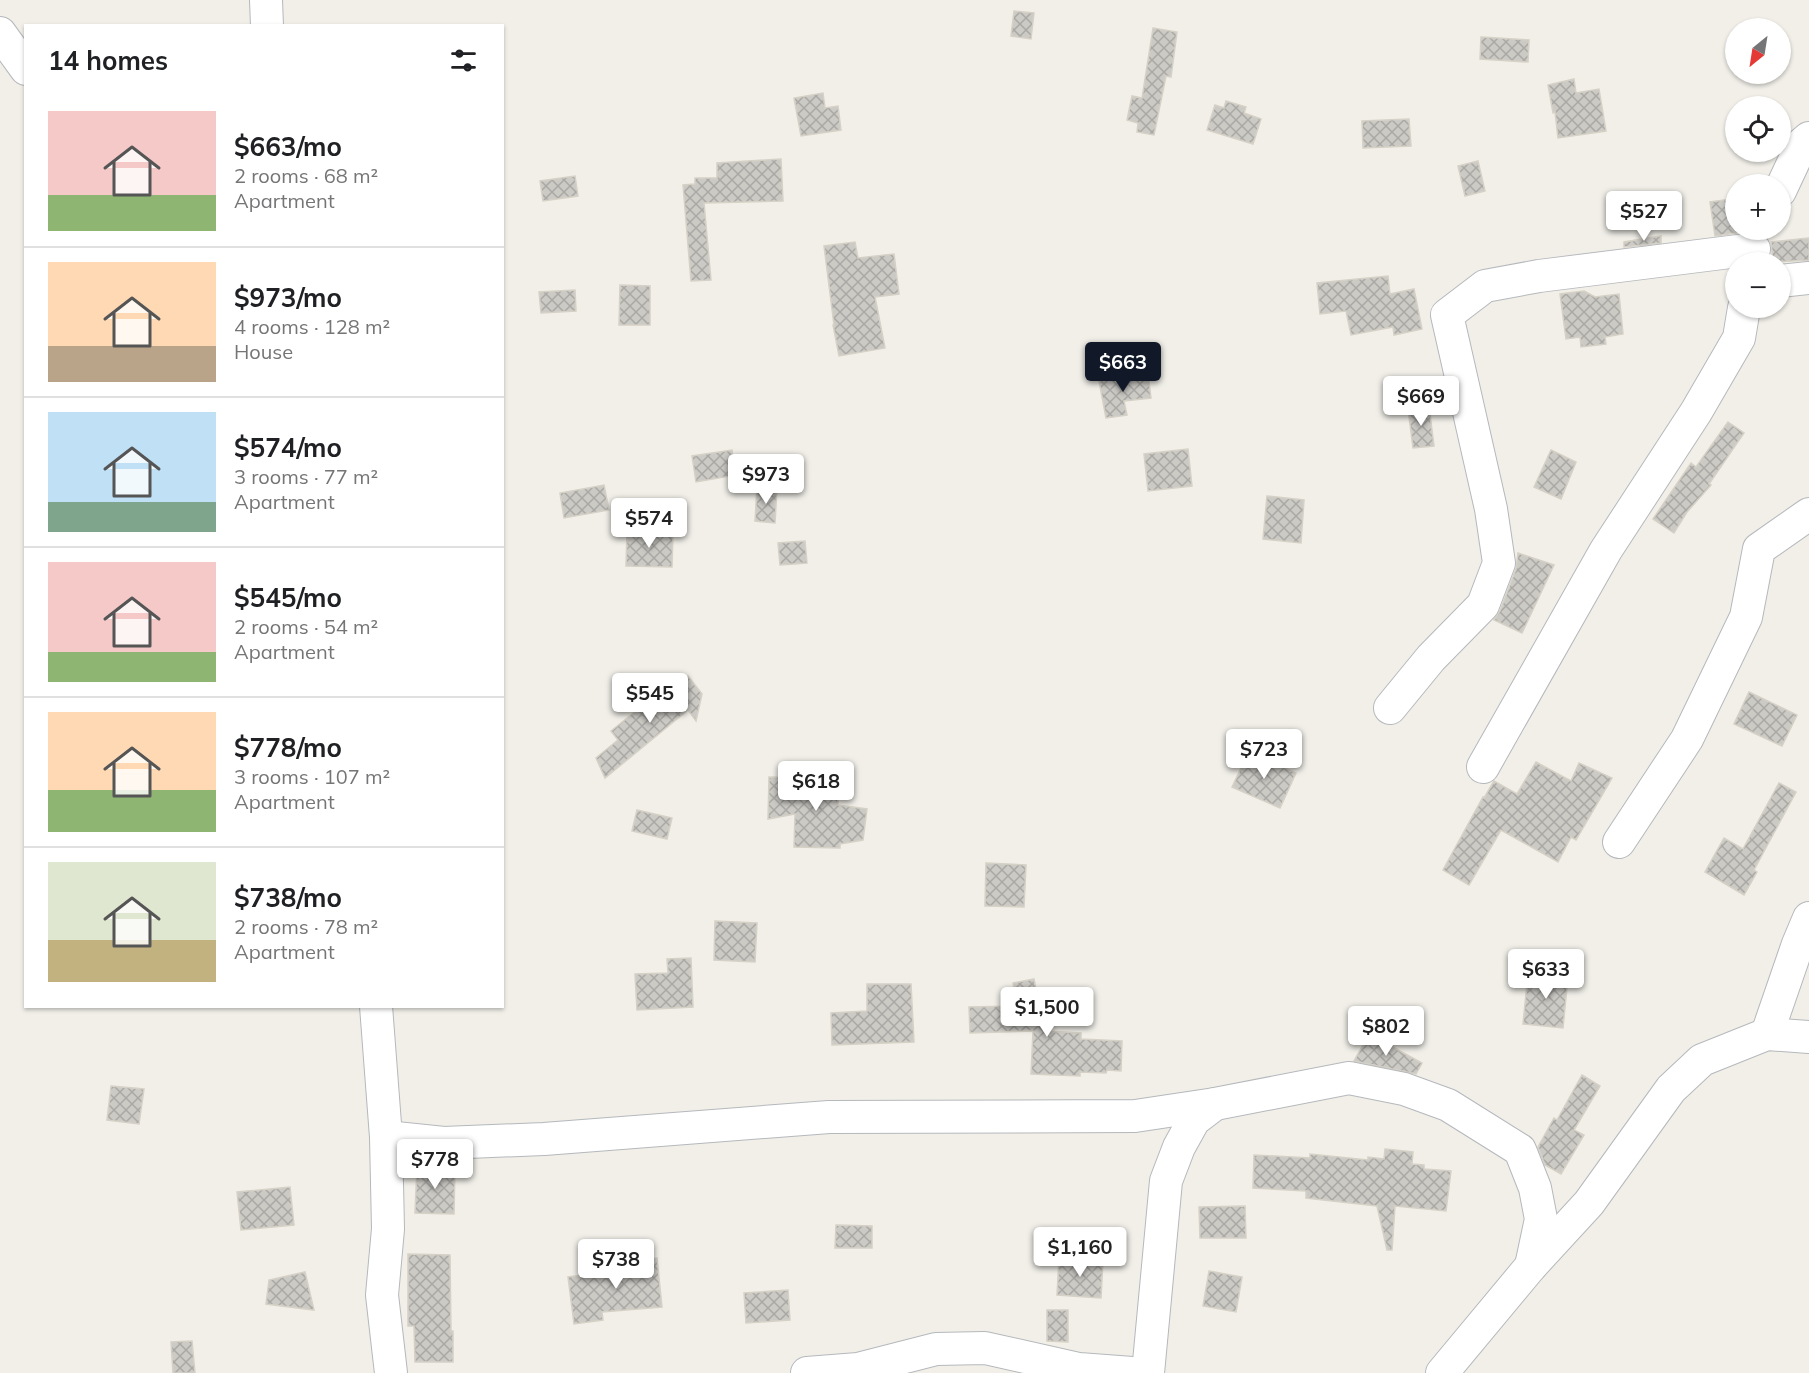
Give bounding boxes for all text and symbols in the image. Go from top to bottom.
north arrow [1725,18,1791,84]
map controls [1725,18,1791,318]
text: 14 homes [48,44,168,77]
icon: filters [447,44,480,77]
button: locate [1725,96,1791,162]
text: $663/mo [234,130,342,163]
icon: home [96,135,168,207]
text: 2 rooms · 68 m² [234,163,378,188]
button: + [1725,174,1791,240]
text: Apartment [234,188,335,213]
pin: $527 [1608,191,1680,242]
text: $527 [1620,198,1668,223]
button: − [1725,252,1791,318]
text: $973/mo [234,281,342,314]
icon: home [96,286,168,358]
text: 4 rooms · 128 m² [234,314,390,339]
text: House [234,339,293,364]
pin: $663 [1087,342,1159,393]
text: $663 [1099,349,1147,374]
pin: $669 [1385,376,1457,427]
text: $669 [1397,383,1445,408]
text: $574/mo [234,431,342,464]
icon: home [96,436,168,508]
pin: $973 [730,454,802,505]
text: $973 [742,461,790,486]
text: 3 rooms · 77 m² [234,464,378,489]
text: Apartment [234,489,335,514]
pin: $574 [613,498,685,549]
text: $574 [625,505,673,530]
text: $545/mo [234,581,342,614]
icon: home [96,586,168,658]
text: 2 rooms · 54 m² [234,614,378,639]
text: Apartment [234,639,335,664]
pin: $545 [614,673,686,724]
text: $545 [626,680,674,705]
pin: $723 [1228,729,1300,780]
text: $778/mo [234,731,342,764]
icon: home [96,736,168,808]
text: $723 [1240,736,1288,761]
pin: $618 [780,761,852,812]
text: 3 rooms · 107 m² [234,764,390,789]
text: $618 [792,768,840,793]
text: Apartment [234,789,335,814]
text: $738/mo [234,881,342,914]
icon: home [96,886,168,958]
text: 2 rooms · 78 m² [234,914,378,939]
text: Apartment [234,939,335,964]
pin: $633 [1510,949,1582,1000]
text: $633 [1522,956,1570,981]
pin: $1,500 [998,987,1096,1038]
text: $1,500 [1015,994,1079,1019]
pin: $802 [1350,1006,1422,1057]
text: $802 [1362,1013,1410,1038]
pin: $778 [399,1139,471,1190]
text: $778 [411,1146,459,1171]
pin: $1,160 [1031,1227,1129,1278]
text: $1,160 [1048,1234,1112,1259]
pin: $738 [580,1239,652,1290]
text: $738 [592,1246,640,1271]

